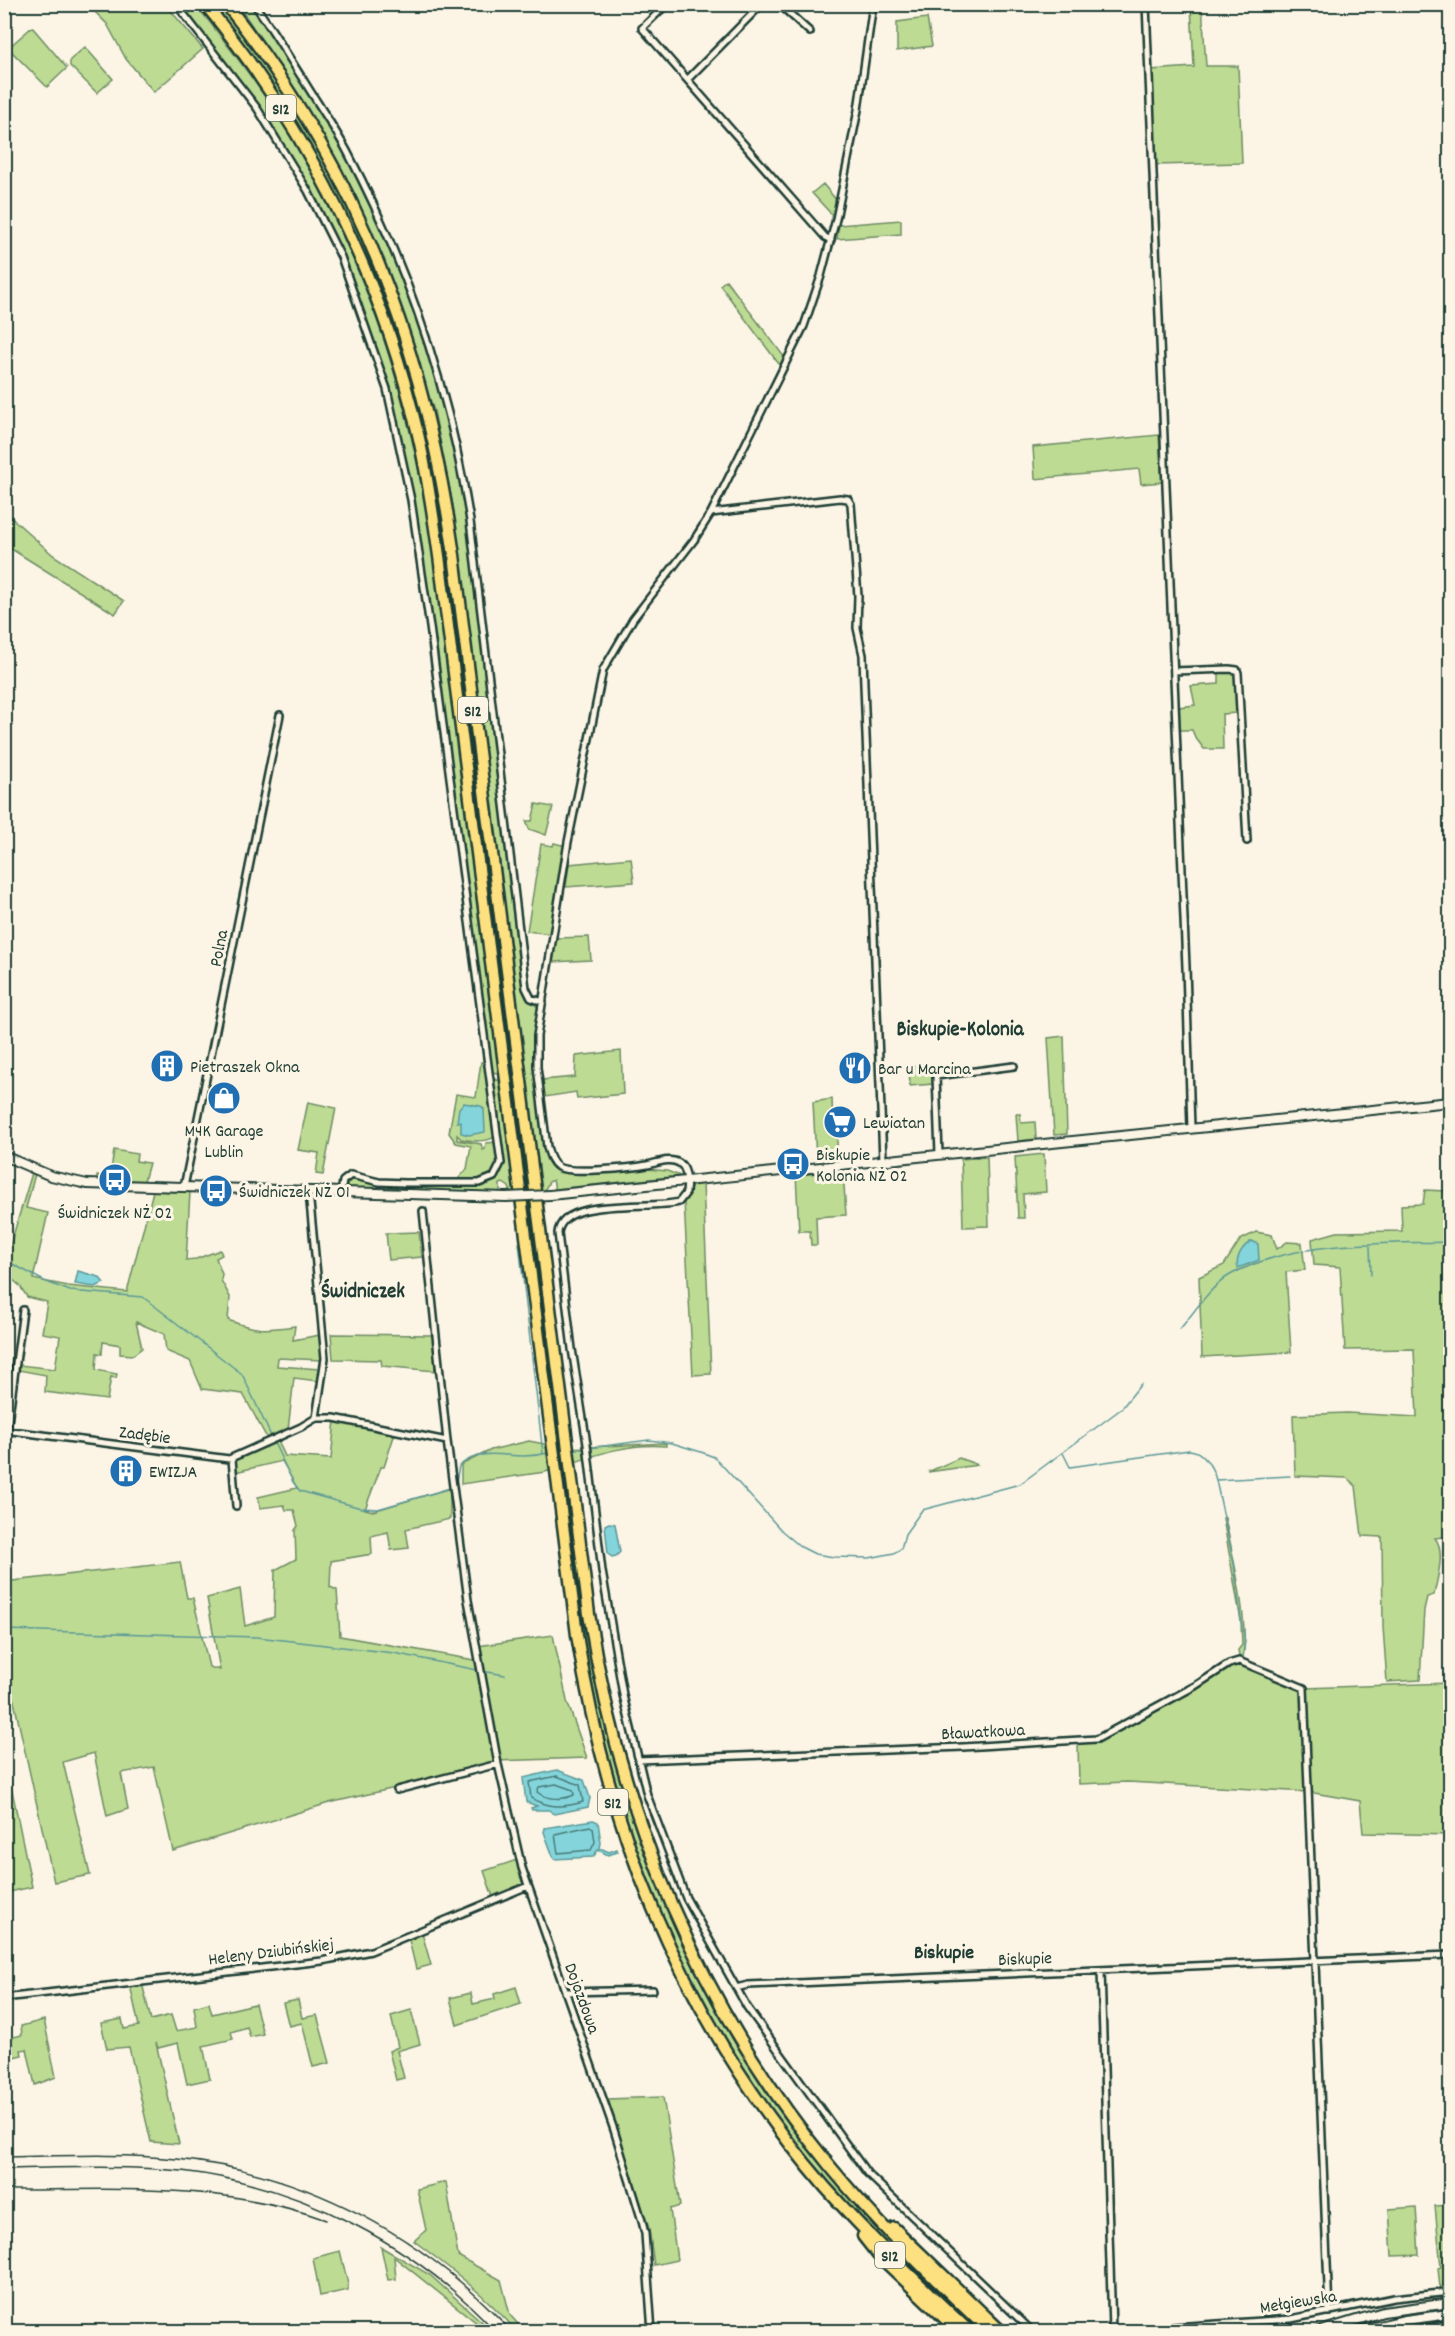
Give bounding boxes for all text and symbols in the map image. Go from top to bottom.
road number: S12 [266,95,296,121]
road number: S12 [458,697,488,723]
street label: Polna [205,927,236,969]
district label: Biskupie-Kolonia [896,1016,1025,1046]
building icon: Pietraszek Okna [149,1048,185,1084]
restaurant icon: Bar u Marcina [837,1050,873,1086]
place label: Pietraszek Okna [190,1056,300,1081]
place label: Bar u Marcina [878,1058,971,1083]
shop icon: M4K Garage Lublin [206,1080,242,1116]
supermarket icon: Lewiatan [822,1104,858,1140]
place label: Lewiatan [863,1112,925,1137]
place label: M4K Garage Lublin [185,1120,264,1166]
place label: Biskupie Kolonia NŻ 02 [816,1144,908,1190]
bus stop icon: Biskupie Kolonia NŻ 02 [775,1146,811,1182]
bus stop icon: Świdniczek NŻ 02 [97,1162,133,1198]
bus stop icon: Świdniczek NŻ 01 [198,1173,234,1209]
place label: Świdniczek NŻ 01 [239,1181,350,1206]
place label: Świdniczek NŻ 02 [58,1202,172,1227]
district label: Świdniczek [321,1278,405,1308]
street label: Zadębie [117,1421,172,1452]
building icon: EWIZJA [108,1453,144,1489]
place label: EWIZJA [149,1461,198,1486]
street label: Bławatkowa [941,1719,1026,1748]
road number: S12 [598,1789,628,1815]
street label: Heleny Dziubińskiej [207,1933,336,1974]
district label: Biskupie [914,1940,974,1968]
street label: Biskupie [998,1947,1053,1974]
street label: Dojazdowa [556,1960,605,2038]
road number: S12 [875,2242,905,2268]
street label: Mełgiewska [1258,2285,1339,2322]

